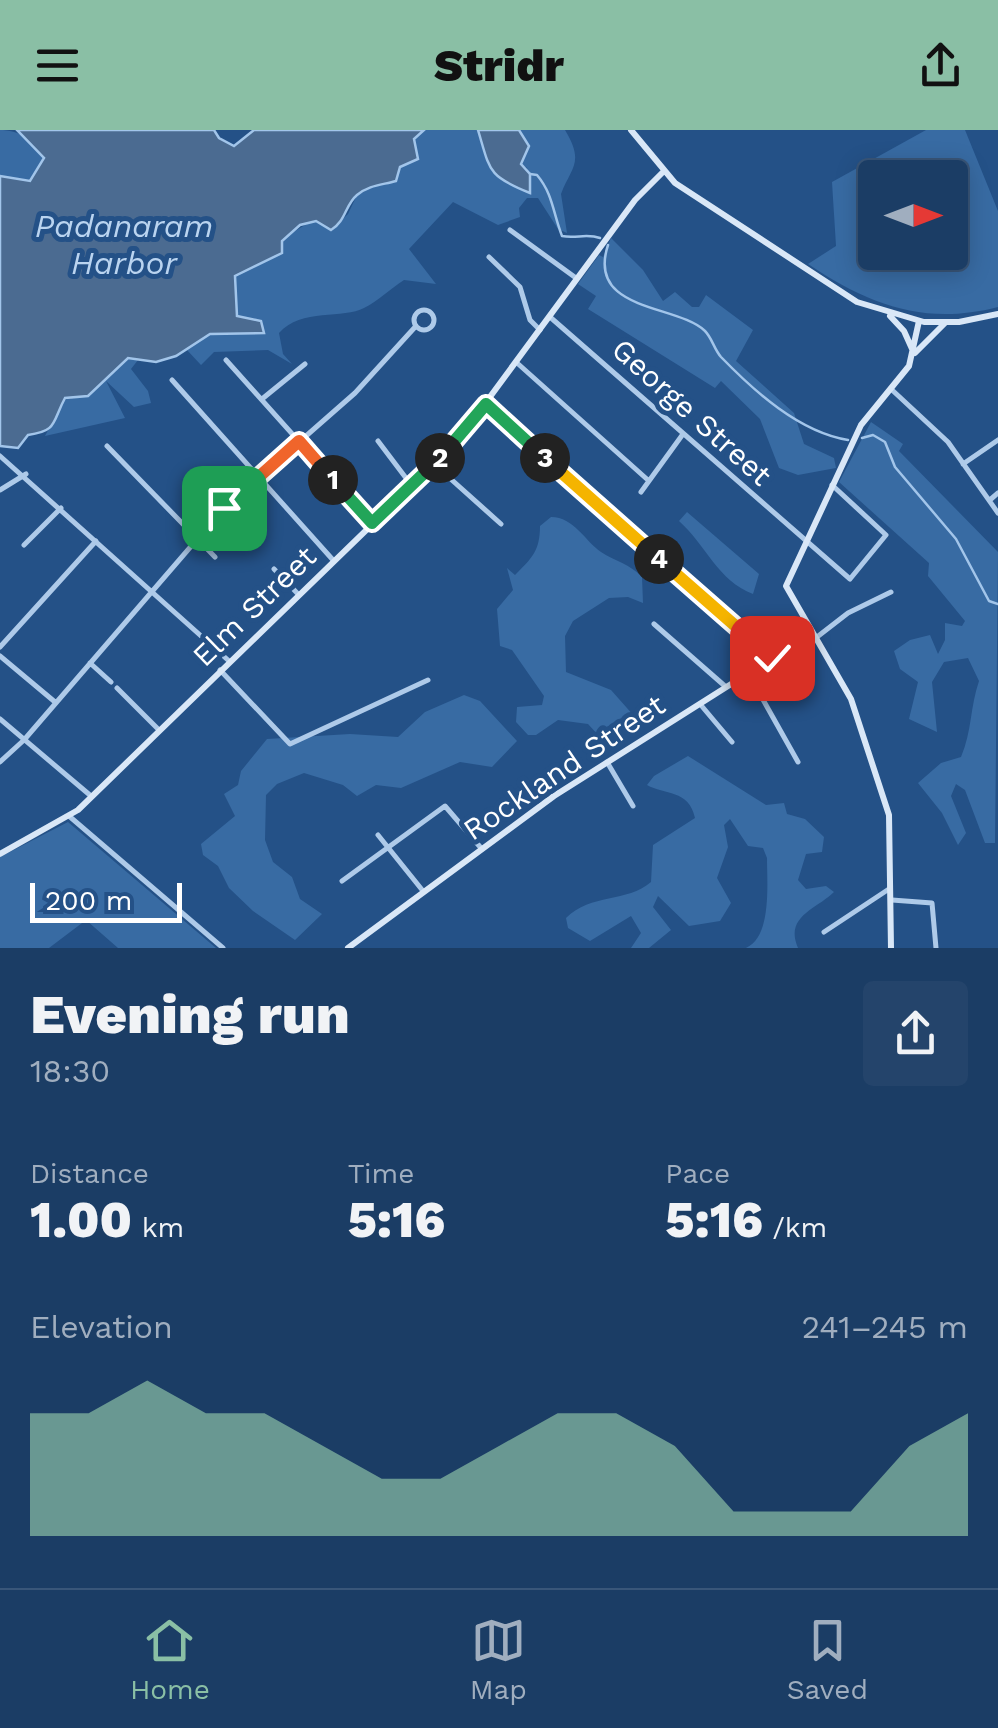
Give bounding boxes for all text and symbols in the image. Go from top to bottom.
icon: menu [30,38,85,93]
icon: share [913,38,968,93]
text: Stridr [434,39,564,92]
north arrow [858,160,968,270]
map controls [858,160,968,270]
water label: Padanaram Harbor [35,207,213,282]
street label: George Street [605,331,779,493]
pin: 2 [415,433,465,483]
pin: 3 [520,433,570,483]
text: 2 [432,441,448,474]
text: 3 [537,441,553,474]
pin: 1 [308,455,358,505]
text: 1 [327,463,339,496]
pin [182,466,267,551]
icon: arrive [197,481,252,536]
pin: 4 [634,534,684,584]
street label: Elm Street [185,538,323,673]
text: 4 [650,542,668,575]
pin [730,616,815,701]
icon: check [745,631,800,686]
street label: Rockland Street [457,686,672,847]
scale bar [30,878,182,923]
text: 200 m [45,884,132,917]
button: share [863,981,968,1086]
text: Evening run [30,982,350,1046]
text: 18:30 [30,1052,110,1090]
text: Distance [30,1157,149,1190]
text: Time [348,1157,414,1190]
text: Pace [665,1157,730,1190]
text: 1.00 [30,1190,132,1249]
text: 5:16 [348,1190,445,1249]
text: 5:16 [665,1190,763,1249]
text: km [132,1211,184,1244]
text: /km [763,1211,827,1244]
text: Elevation [30,1308,173,1346]
text: 241–245 m [802,1308,968,1346]
tab: Home [130,1613,210,1706]
tab: Map [470,1613,527,1706]
tab: Saved [787,1613,868,1706]

